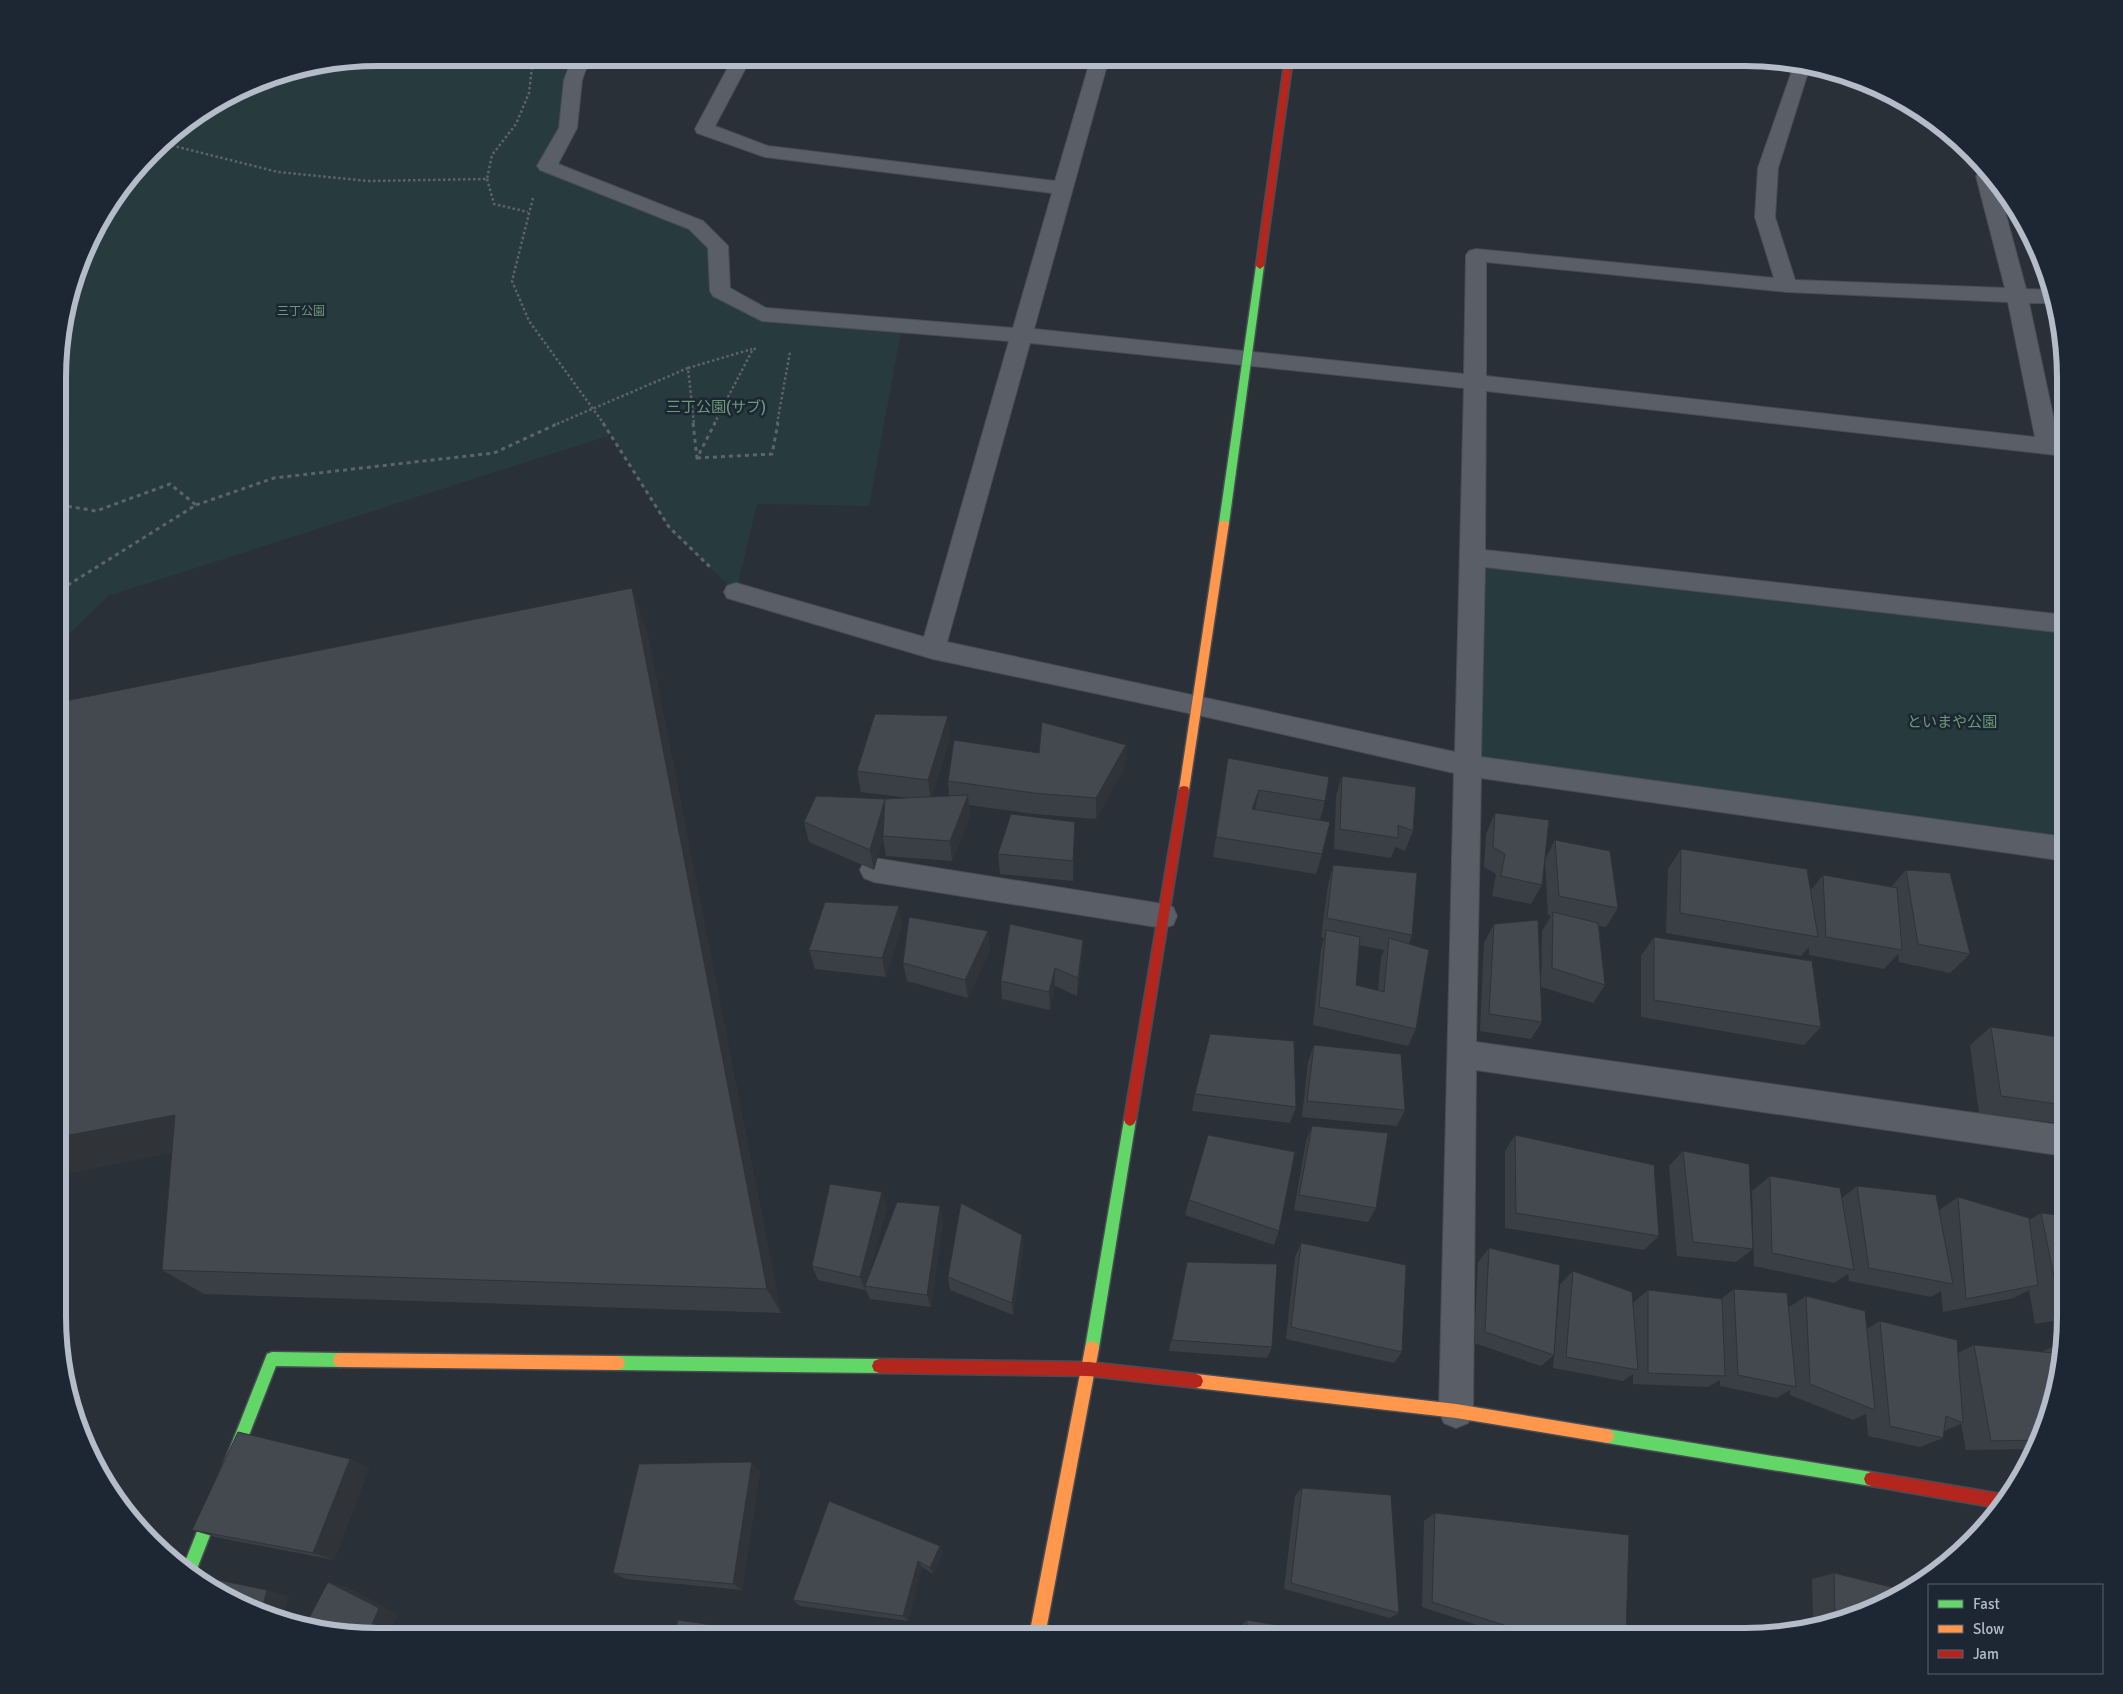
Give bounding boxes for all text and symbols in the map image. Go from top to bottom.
park label: 三丁公園 [277,304,325,319]
park label: 三丁公園(サブ) [666,398,766,416]
park label: といまや公園 [1907,713,1997,731]
legend [1928,1584,2103,1674]
text: Fast [1973,1595,2000,1613]
text: Slow [1973,1620,2004,1638]
text: Jam [1973,1645,1999,1663]

